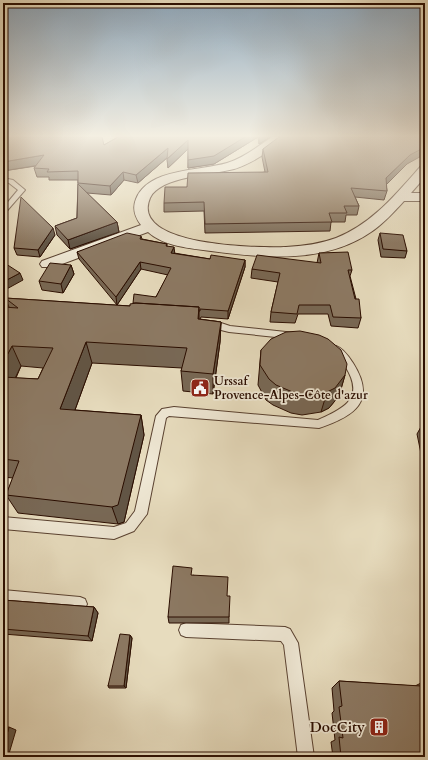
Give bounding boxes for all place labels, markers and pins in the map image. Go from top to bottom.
place label: Urssaf Provence-Alpes-Côte d'azur [214,373,368,403]
public building icon: Urssaf Provence-Alpes-Côte d'azur [189,377,211,399]
building icon: DocCity [368,716,390,738]
place label: DocCity [310,718,365,737]

